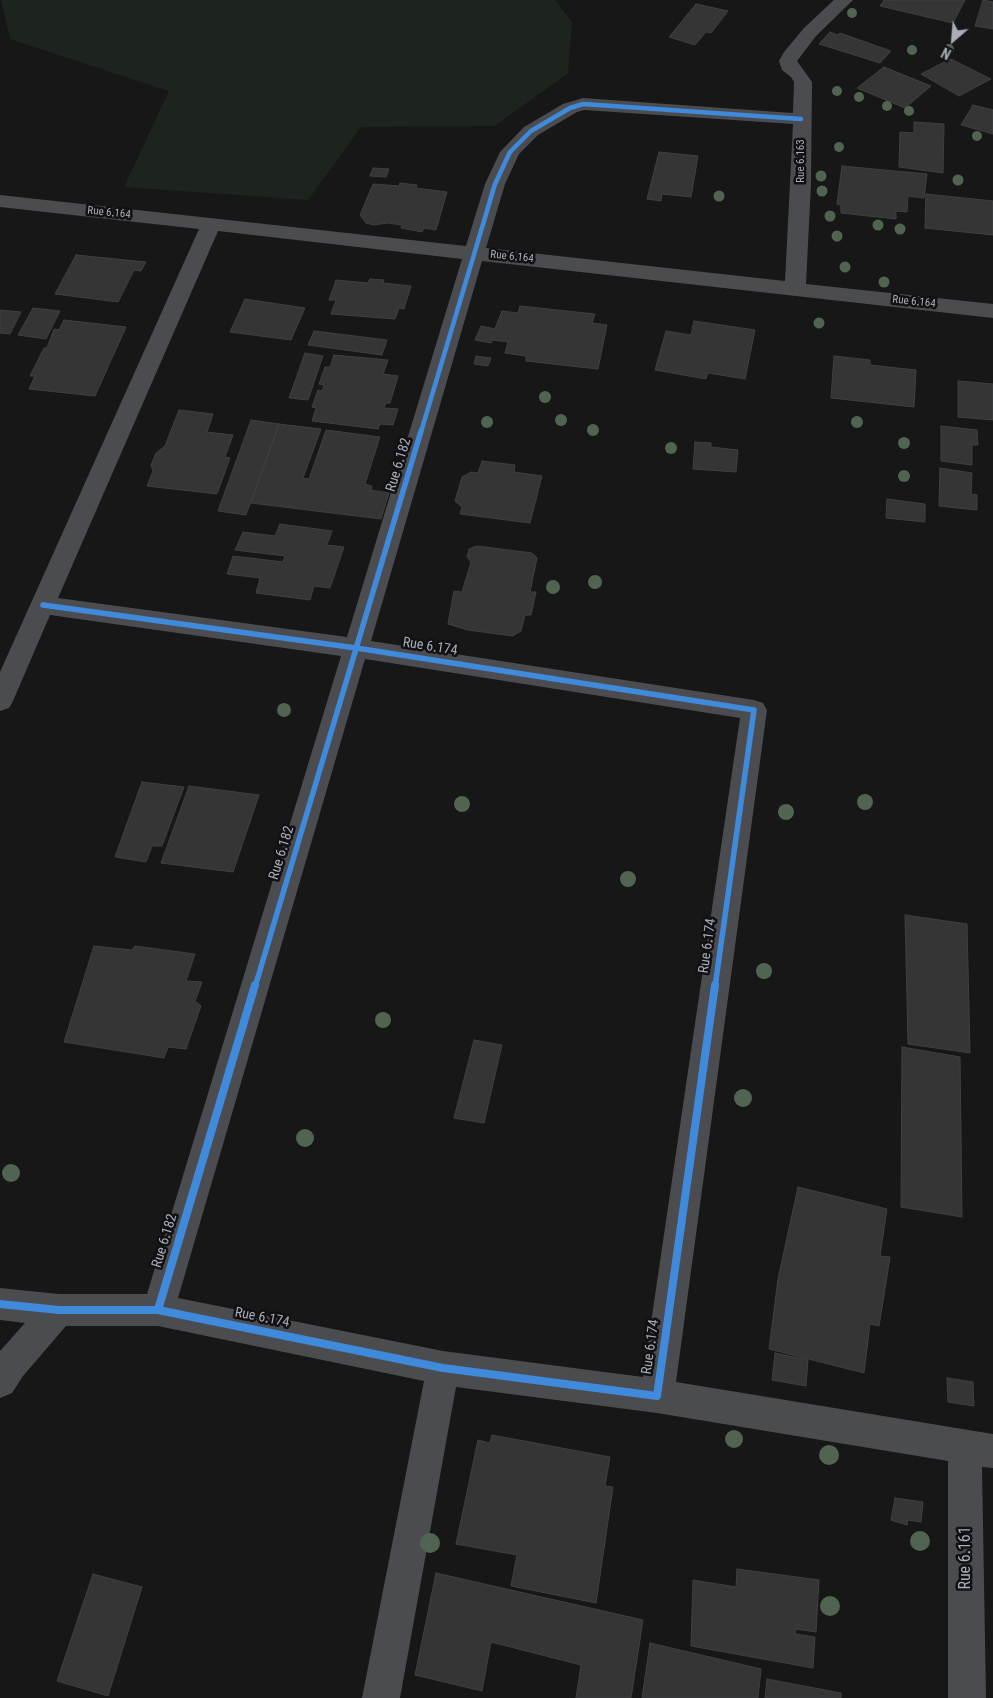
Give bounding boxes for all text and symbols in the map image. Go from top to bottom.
north arrow [928,15,978,65]
text: N [939,44,954,62]
street label: Rue 6.163 [794,139,808,183]
street label: Rue 6.164 [87,204,131,222]
street label: Rue 6.164 [490,248,534,266]
street label: Rue 6.164 [892,293,936,311]
street label: Rue 6.182 [383,436,415,494]
street label: Rue 6.174 [401,634,459,660]
street label: Rue 6.182 [266,824,298,882]
street label: Rue 6.174 [696,917,720,975]
street label: Rue 6.182 [149,1212,181,1270]
street label: Rue 6.174 [233,1304,291,1332]
street label: Rue 6.174 [639,1318,663,1376]
street label: Rue 6.161 [956,1526,976,1590]

